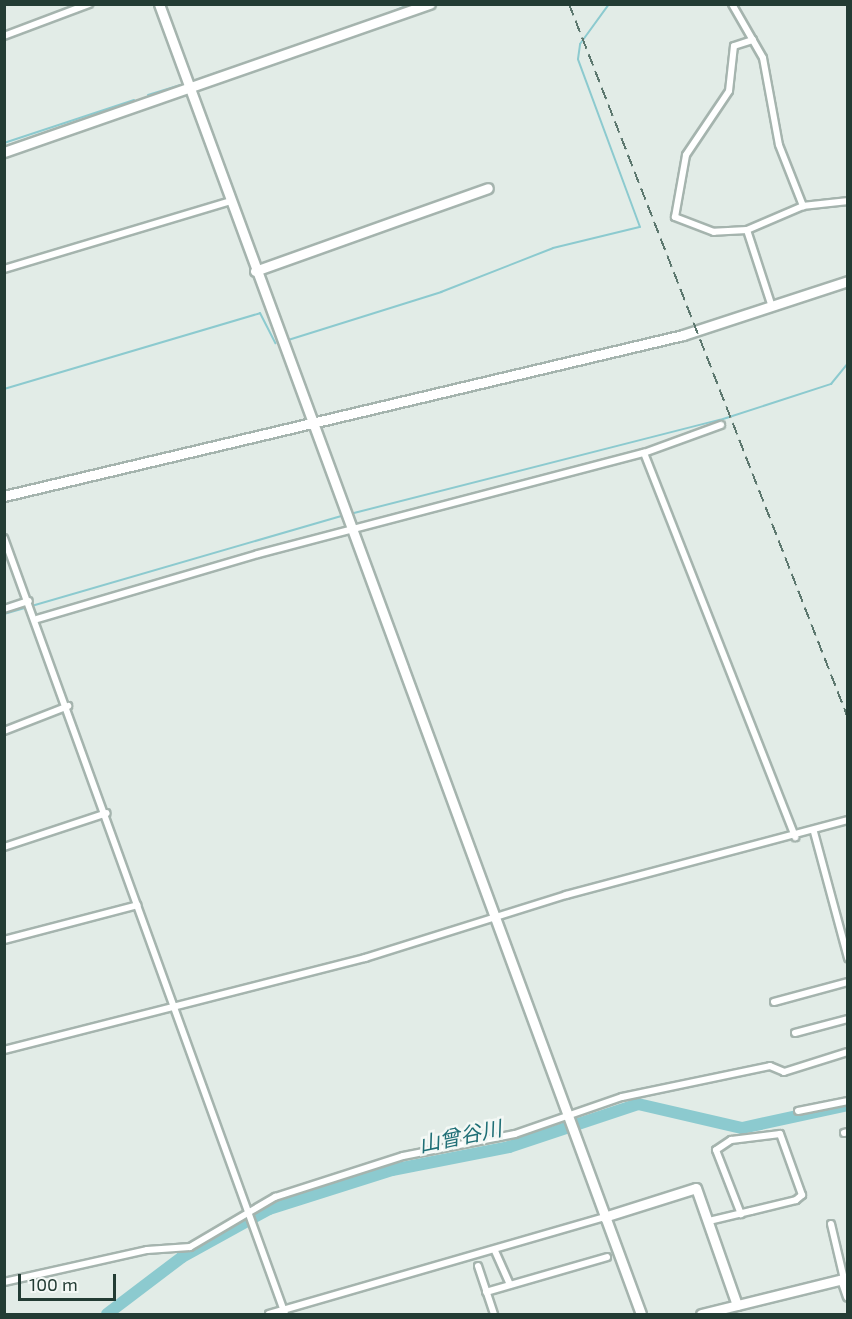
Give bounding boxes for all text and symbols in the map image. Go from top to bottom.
water label: 山曾谷川 [416,1115,504,1157]
scale bar [21,1262,118,1300]
text: 100 m [29,1273,78,1295]

